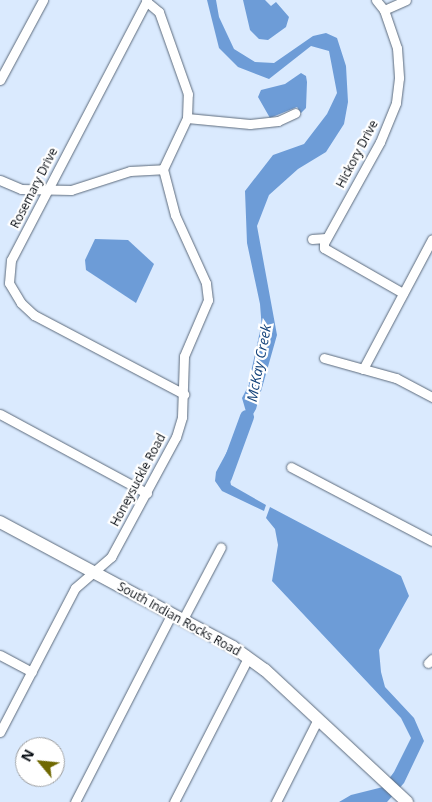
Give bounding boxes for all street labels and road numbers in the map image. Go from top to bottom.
street label: Hickory Drive [333,118,381,190]
street label: Rosemary Drive [8,145,60,231]
street label: Honeysuckle Road [108,431,168,529]
street label: South Indian Rocks Road [115,579,243,659]

